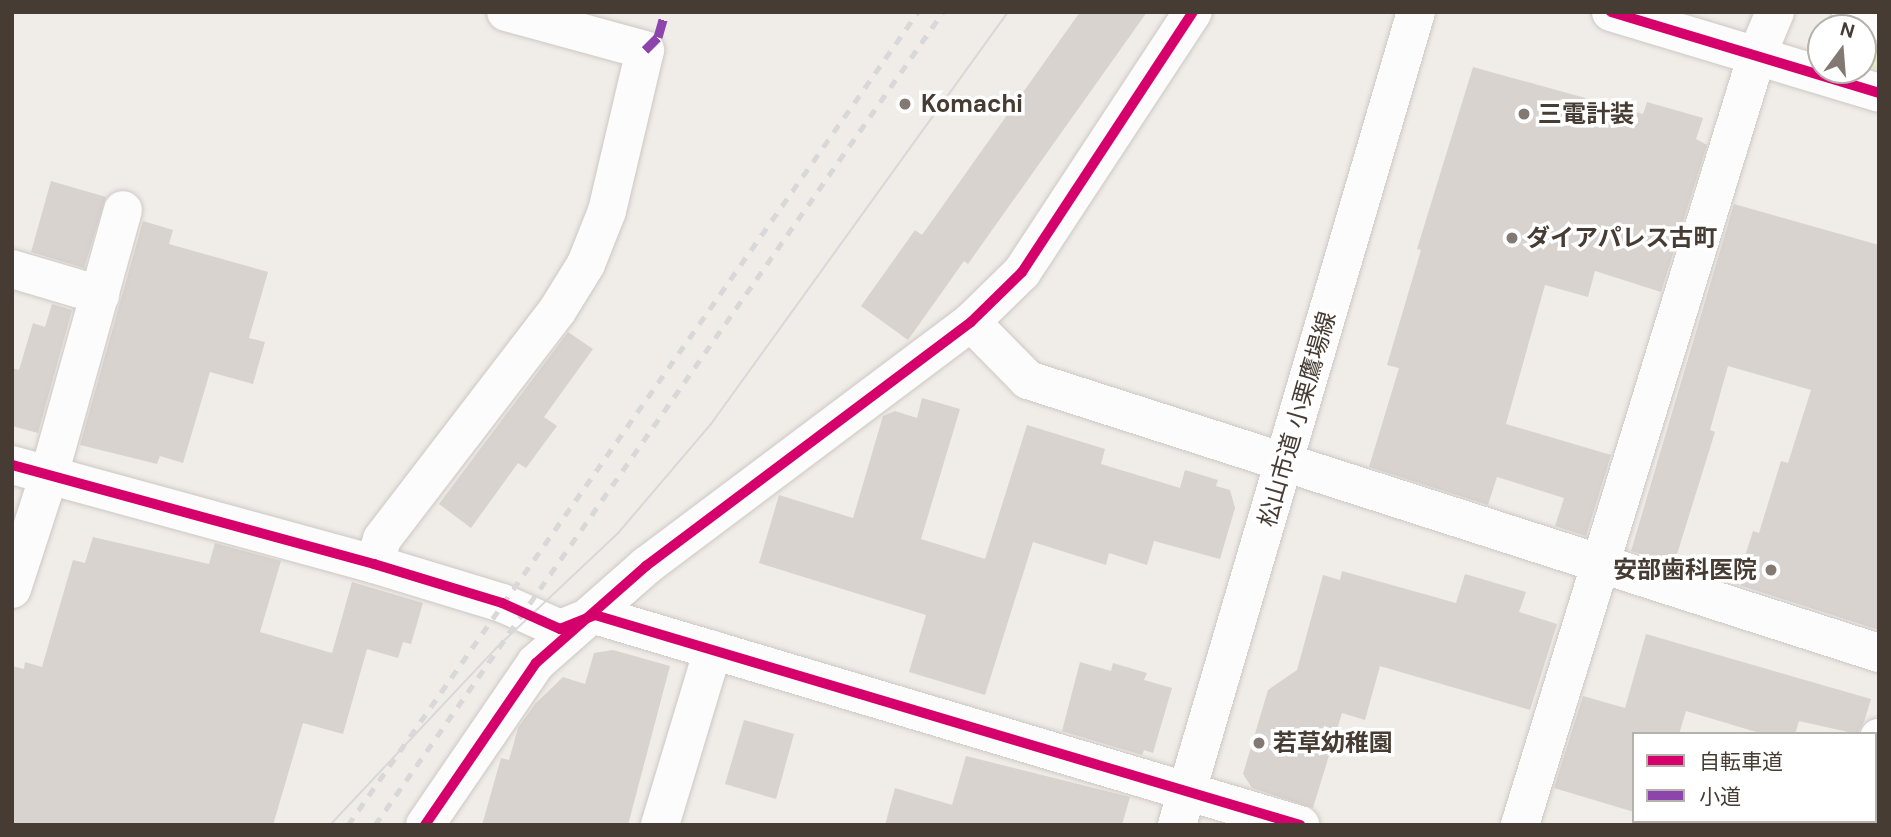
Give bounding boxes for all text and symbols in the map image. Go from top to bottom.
north arrow [1807,14,1877,84]
text: N [1837,16,1857,44]
place label: Komachi [921,90,1023,118]
marker: Komachi [895,94,915,114]
place label: 三電計装 [1538,100,1634,128]
marker: 三電計装 [1516,106,1532,122]
place label: ダイアパレス古町 [1526,224,1718,252]
marker: ダイアパレス古町 [1504,230,1520,246]
street label: 松山市道 小栗鷹場線 [1253,308,1341,530]
place label: 安部歯科医院 [1613,556,1757,584]
marker: 安部歯科医院 [1763,562,1779,578]
place label: 若草幼稚園 [1273,729,1393,757]
legend [1632,732,1877,823]
marker: 若草幼稚園 [1251,735,1267,751]
text: 自転車道 [1699,748,1783,776]
text: 小道 [1699,783,1741,811]

